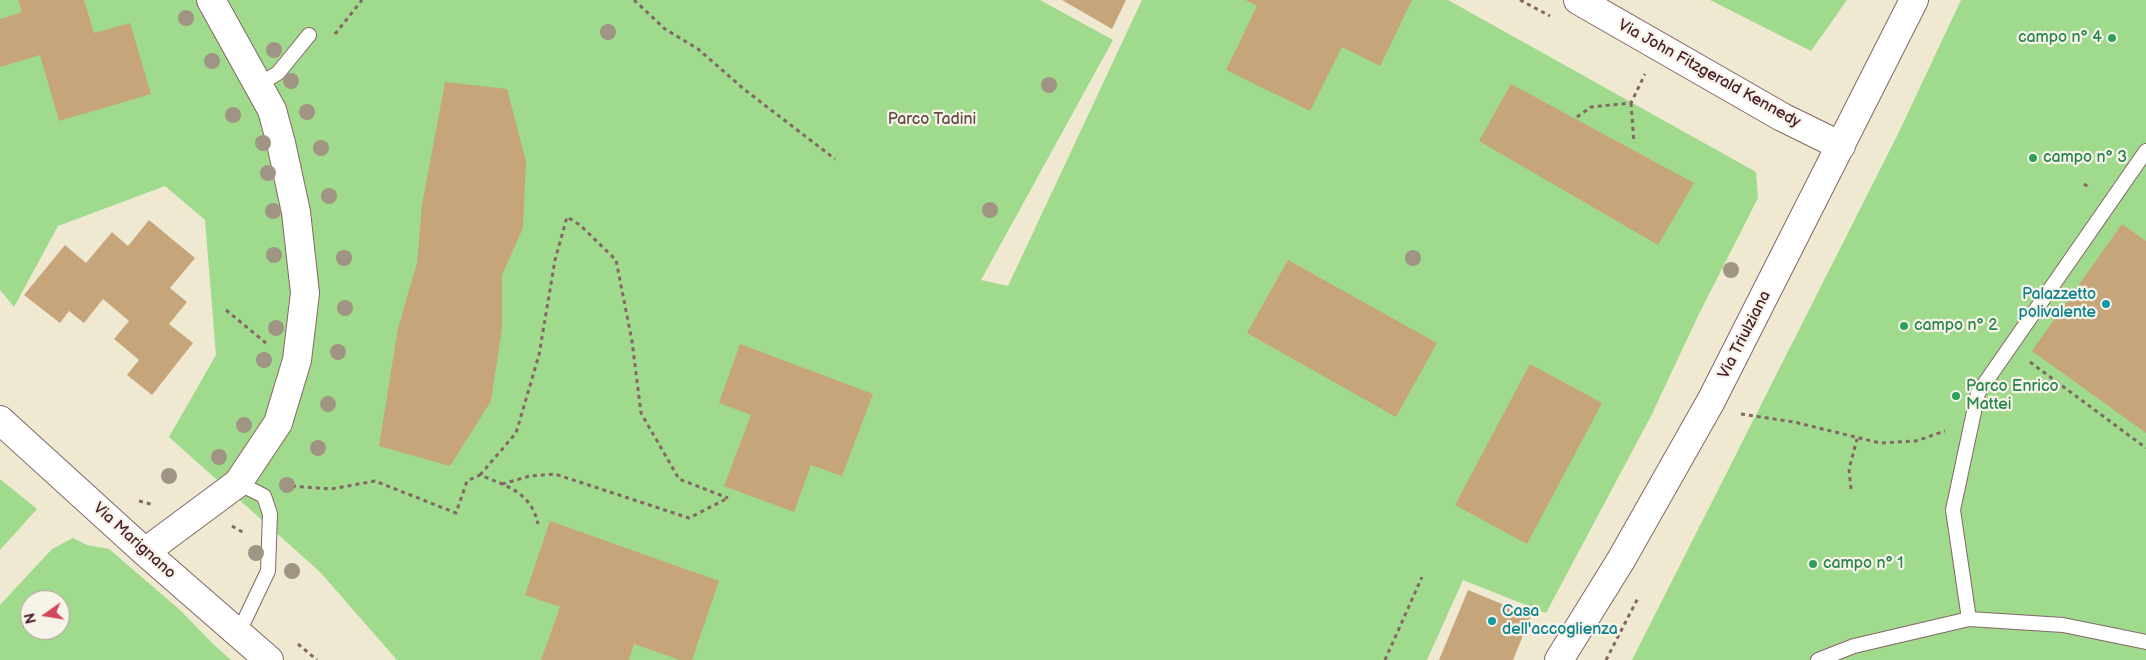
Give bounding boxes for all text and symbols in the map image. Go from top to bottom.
street label: Via John Fitzgerald Kennedy [1614,16,1804,132]
place label: campo n° 4 [2018,28,2102,48]
marker: campo n° 4 [2106,32,2118,44]
park label: Parco Tadini [888,110,976,130]
place label: campo n° 3 [2043,148,2127,168]
marker: campo n° 3 [2027,152,2039,164]
place label: Palazzetto polivalente [2018,285,2096,323]
street label: Via Triulziana [1715,288,1775,382]
marker: Palazzetto polivalente [2100,298,2112,310]
place label: campo n° 2 [1914,316,1998,336]
marker: campo n° 2 [1898,320,1910,332]
place label: Parco Enrico Mattei [1966,377,2059,415]
marker: Parco Enrico Mattei [1950,390,1962,402]
street label: Via Marignano [89,499,179,583]
place label: campo n° 1 [1823,554,1903,574]
marker: campo n° 1 [1807,558,1819,570]
north arrow [20,590,70,640]
place label: Casa dell'accoglienza [1502,602,1618,640]
text: N [21,611,40,625]
marker: Casa dell'accoglienza [1486,615,1498,627]

